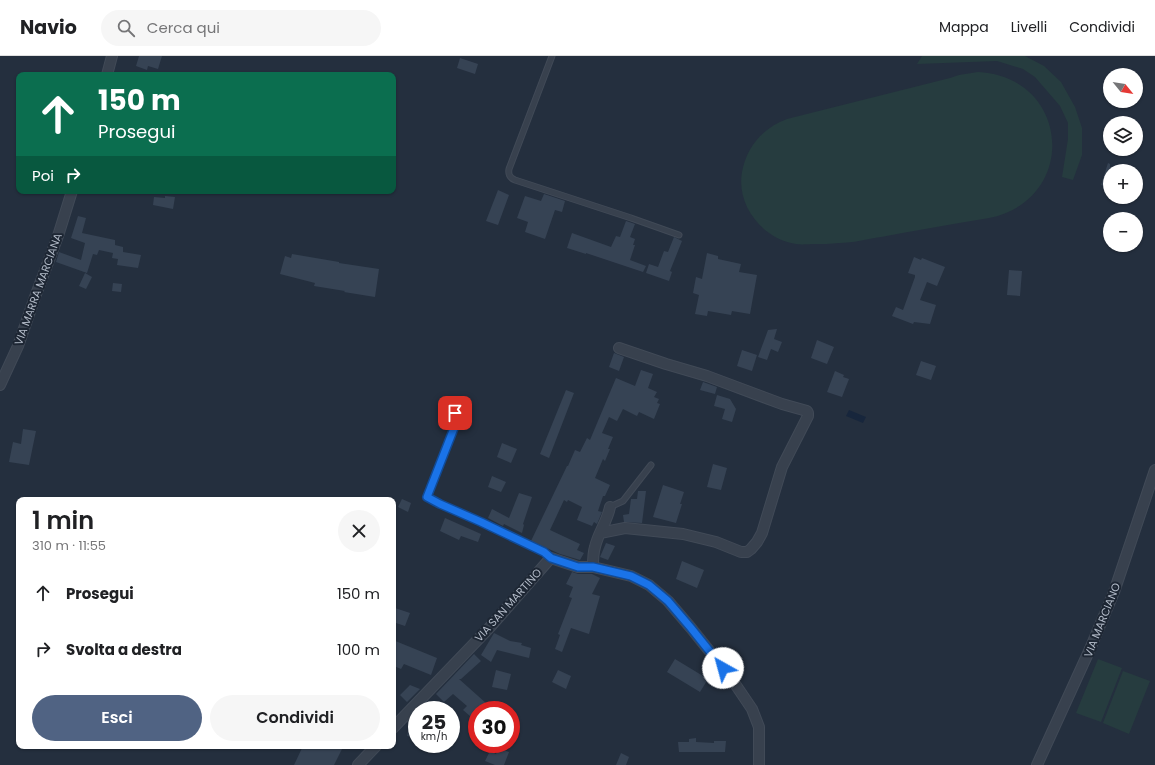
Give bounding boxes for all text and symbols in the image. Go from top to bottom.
search box [101,10,381,46]
text: Navio [20,14,77,41]
icon: search [115,17,137,39]
text: Cerca qui [147,17,220,38]
text: Mappa [939,17,989,37]
text: Livelli [1011,17,1047,37]
text: Condividi [1069,17,1135,37]
north arrow [1103,68,1143,108]
map controls [1103,68,1143,252]
text: 150 m [98,81,181,120]
icon: ahead [32,88,84,140]
button: layers [1103,116,1143,156]
text: Prosegui [98,119,175,144]
icon: right [62,164,84,186]
button: + [1103,164,1143,204]
text: Poi [32,165,54,186]
button: − [1103,212,1143,252]
street label: VIA MARRA MARCIANA [10,230,66,347]
pin [438,396,472,430]
icon: arrive [444,402,466,424]
text: 1 min [32,504,94,537]
button: close [338,510,380,552]
text: 310 m · 11:55 [32,536,106,555]
street label: VIA SAN MARTINO [471,565,546,645]
street label: VIA MARCIANO [1080,580,1124,660]
icon: ahead [32,582,54,604]
text: Prosegui [66,583,134,604]
text: 150 m [337,583,380,604]
icon: right [32,638,54,660]
text: Svolta a destra [66,639,182,660]
text: 100 m [337,639,380,660]
position arrow [702,647,744,689]
button: Esci [32,695,202,741]
button: Condividi [210,695,380,741]
speed limit sign: 30 [468,701,520,753]
text: 25 [422,708,446,736]
text: km/h [421,729,447,744]

